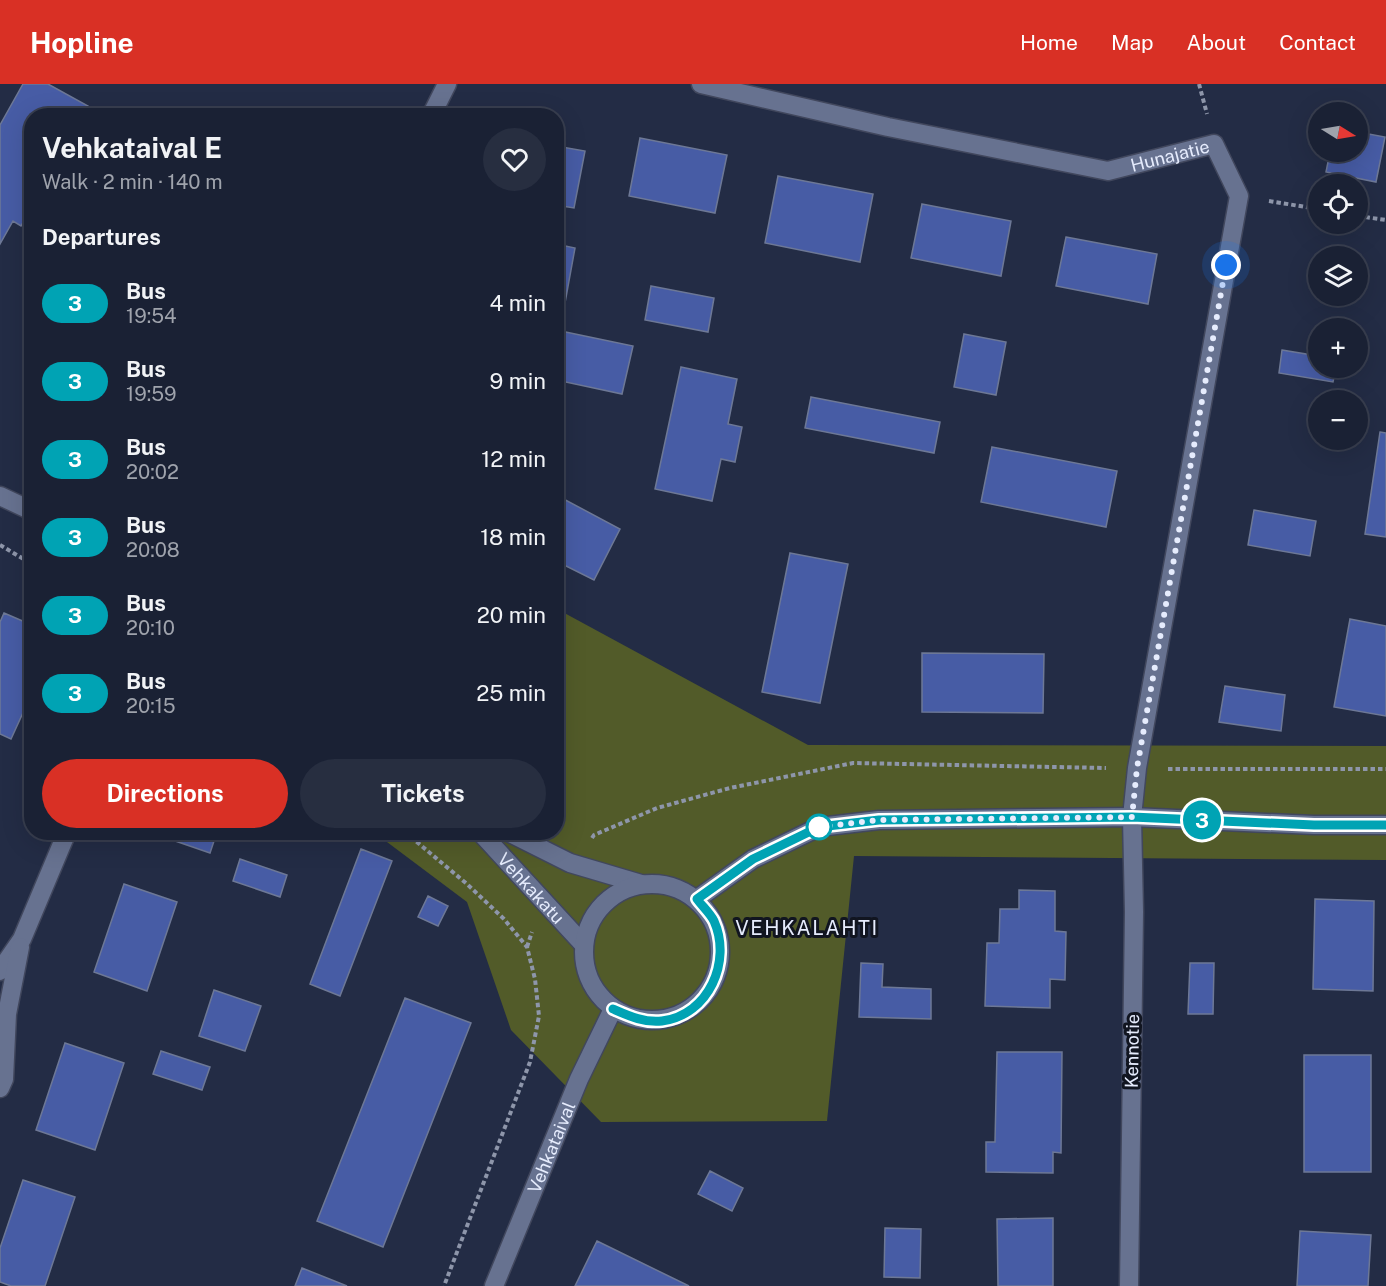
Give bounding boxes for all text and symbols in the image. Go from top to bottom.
text: Hopline [30,26,134,59]
text: Home [1020,30,1078,55]
text: Map [1111,30,1154,55]
text: About [1187,30,1246,55]
text: Contact [1279,30,1356,55]
north arrow [1308,102,1368,162]
map controls [1308,102,1368,450]
button: heart [483,128,546,191]
text: Vehkataival E [42,131,222,164]
street label: Hunajatie [1128,135,1211,175]
text: Walk · 2 min · 140 m [42,170,223,194]
button: locate [1308,174,1368,234]
text: Departures [42,224,161,250]
button: layers [1308,246,1368,306]
your location [1211,250,1241,280]
text: Bus [126,278,166,304]
text: 4 min [490,290,546,316]
text: 3 [68,291,82,316]
text: 19:54 [126,304,177,328]
button: + [1308,318,1368,378]
text: Bus [126,356,166,382]
text: 9 min [490,368,546,394]
text: 3 [68,369,82,394]
text: 19:59 [126,382,176,406]
button: − [1308,390,1368,450]
text: Bus [126,434,166,460]
text: 12 min [481,446,546,472]
text: 3 [68,447,82,472]
text: 20:02 [126,460,179,484]
text: Bus [126,512,166,538]
text: 18 min [480,524,546,550]
text: 3 [68,525,82,550]
text: 20:08 [126,538,180,562]
text: Bus [126,590,166,616]
text: 20 min [477,602,546,628]
text: 3 [68,603,82,628]
text: 20:10 [126,616,175,640]
text: Bus [126,668,166,694]
text: 25 min [476,680,546,706]
text: 3 [68,681,82,706]
text: 20:15 [126,694,176,718]
button: Directions [42,759,288,828]
button: Tickets [300,759,546,828]
line badge: 3 [1182,800,1222,840]
text: 3 [1195,808,1209,833]
unlabelled marker [806,814,832,840]
street label: Vehkakatu [494,848,569,928]
district label: VEHKALAHTI [735,916,879,940]
street label: Kennotie [1121,1014,1143,1088]
street label: Vehkataival [523,1098,579,1196]

